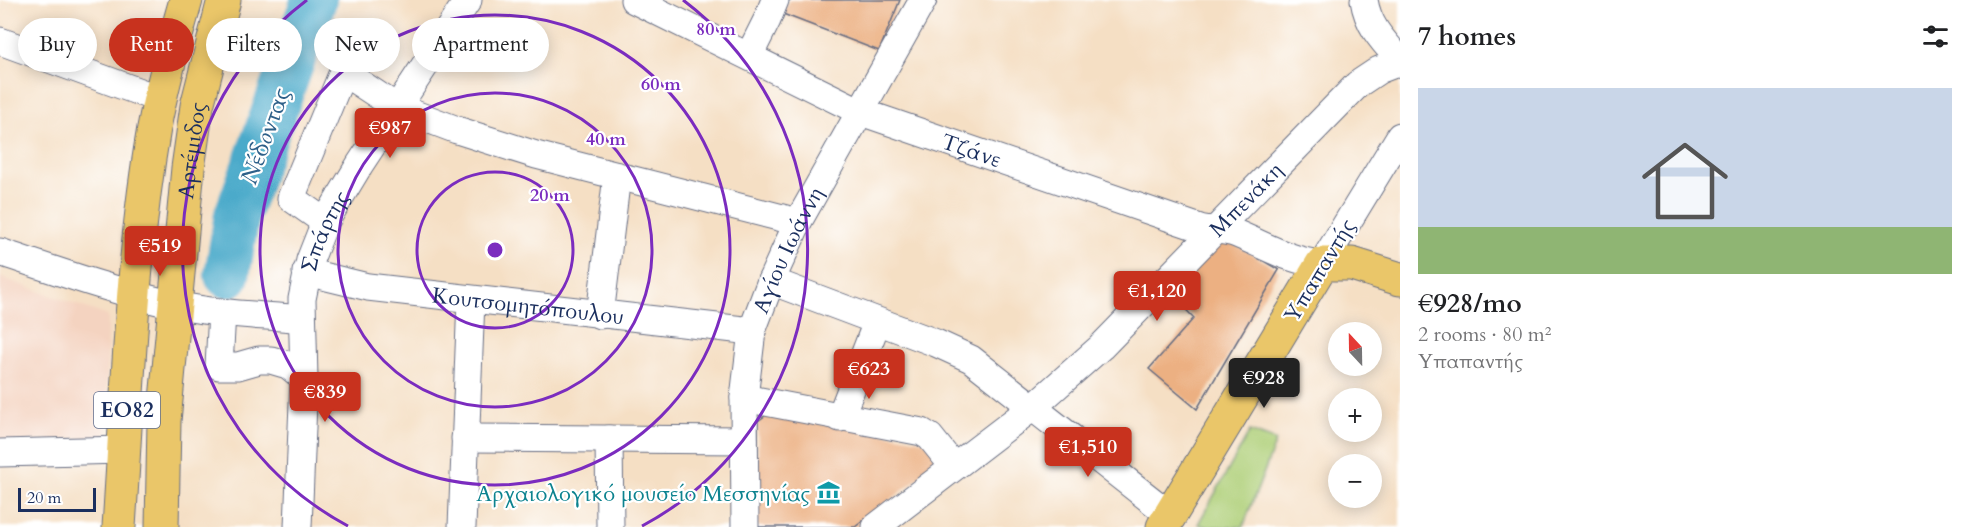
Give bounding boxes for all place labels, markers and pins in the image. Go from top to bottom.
pin: €987 [354,108,426,159]
pin: €519 [124,226,196,277]
centre of rings [485,240,505,260]
pin: €1,120 [1108,271,1206,322]
pin: €623 [833,349,905,400]
pin: €928 [1228,358,1300,409]
pin: €839 [289,372,361,423]
pin: €1,510 [1039,427,1137,478]
place label: Αρχαιολογικό μουσείο Μεσσηνίας [476,479,810,509]
museum icon: Αρχαιολογικό μουσείο Μεσσηνίας [815,480,841,506]

